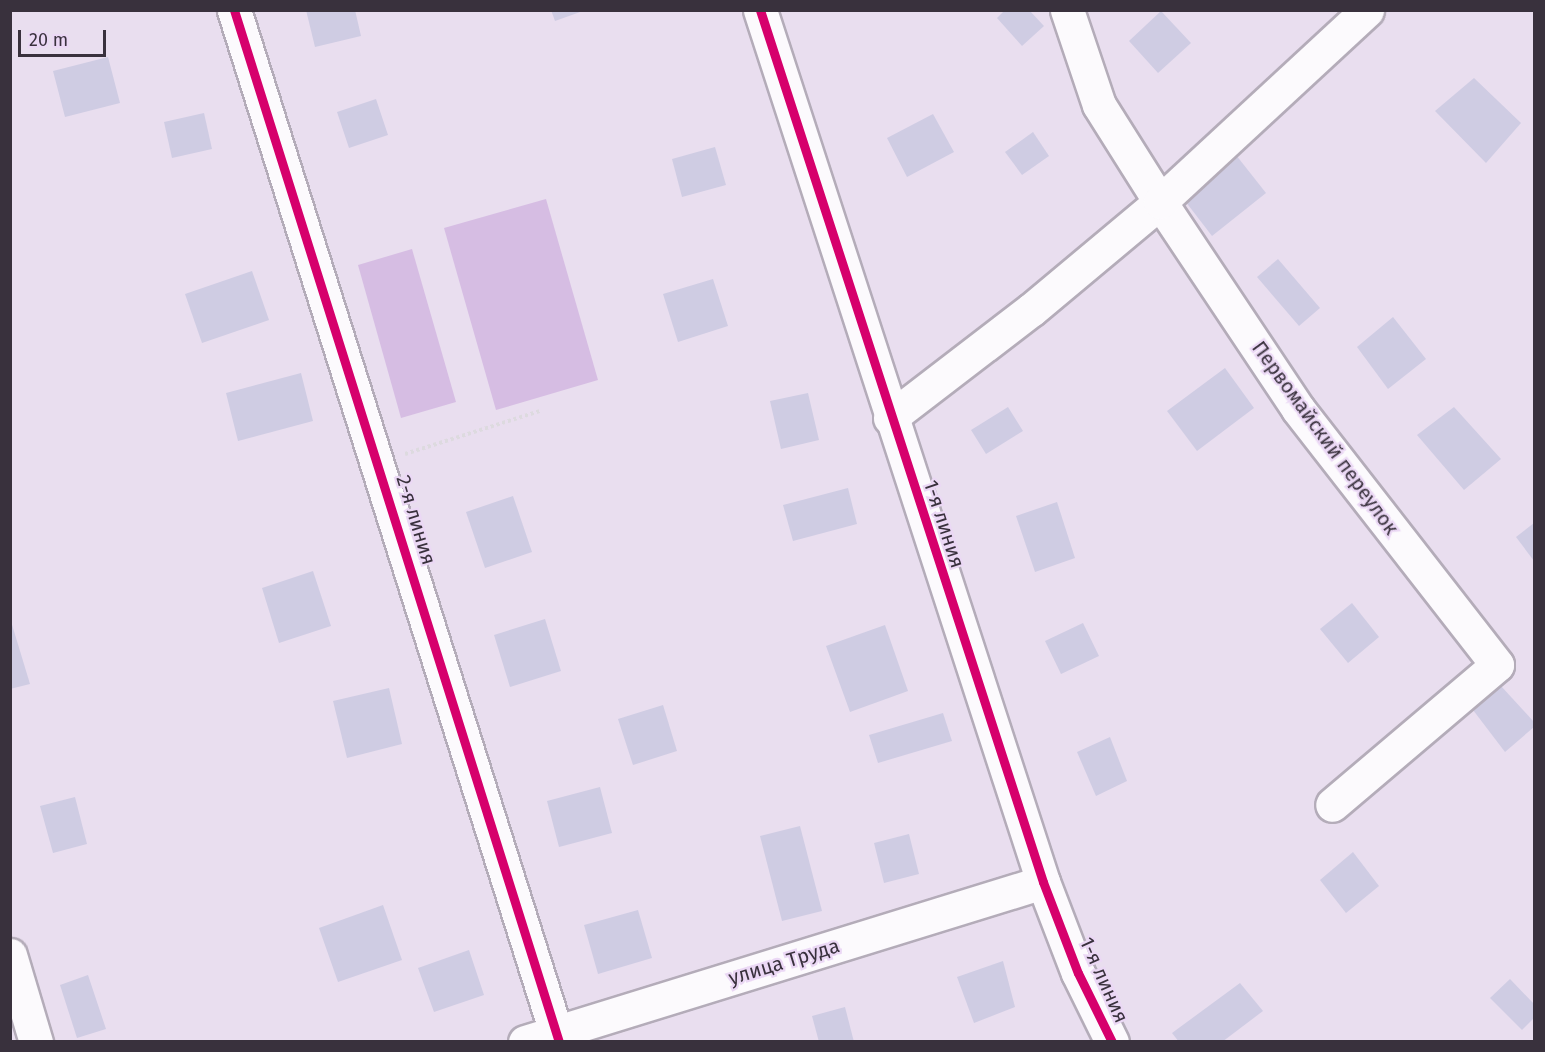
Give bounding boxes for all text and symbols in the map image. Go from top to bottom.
scale bar [21,18,110,56]
text: 20 m [29,29,68,51]
street label: Первомайский переулок [1247,337,1403,539]
street label: 2-я линия [391,472,441,568]
street label: 1-я линия [919,477,969,571]
street label: 1-я линия [1075,933,1133,1027]
street label: улица Труда [726,934,842,990]

